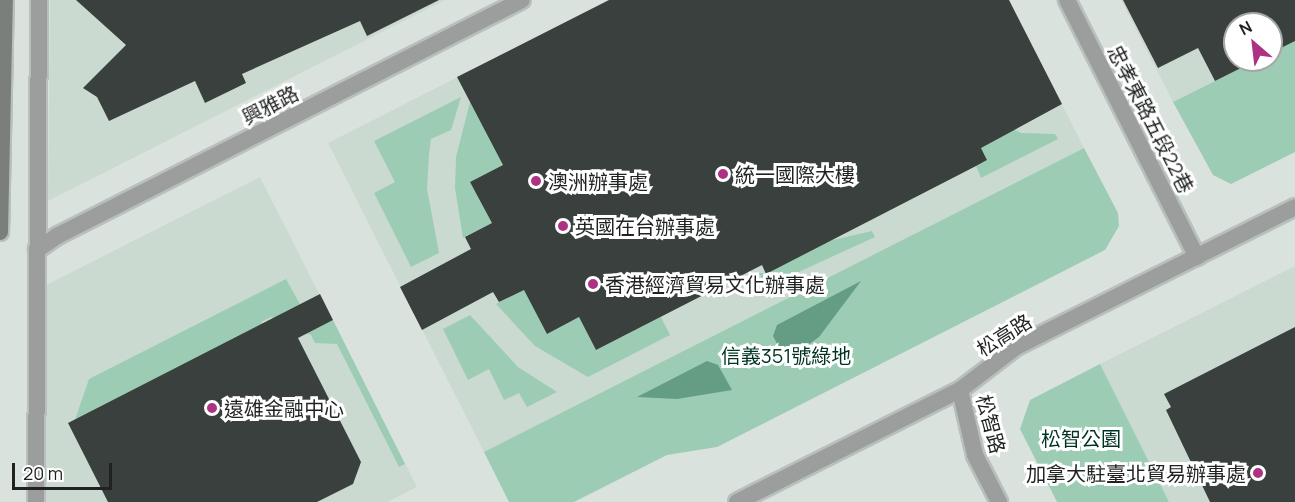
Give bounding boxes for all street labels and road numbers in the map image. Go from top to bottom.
street label: 忠孝東路五段22巷 [1103,41,1199,197]
street label: 興雅路 [238,81,302,129]
street label: 松高路 [972,309,1036,361]
street label: 松智路 [972,392,1010,456]

